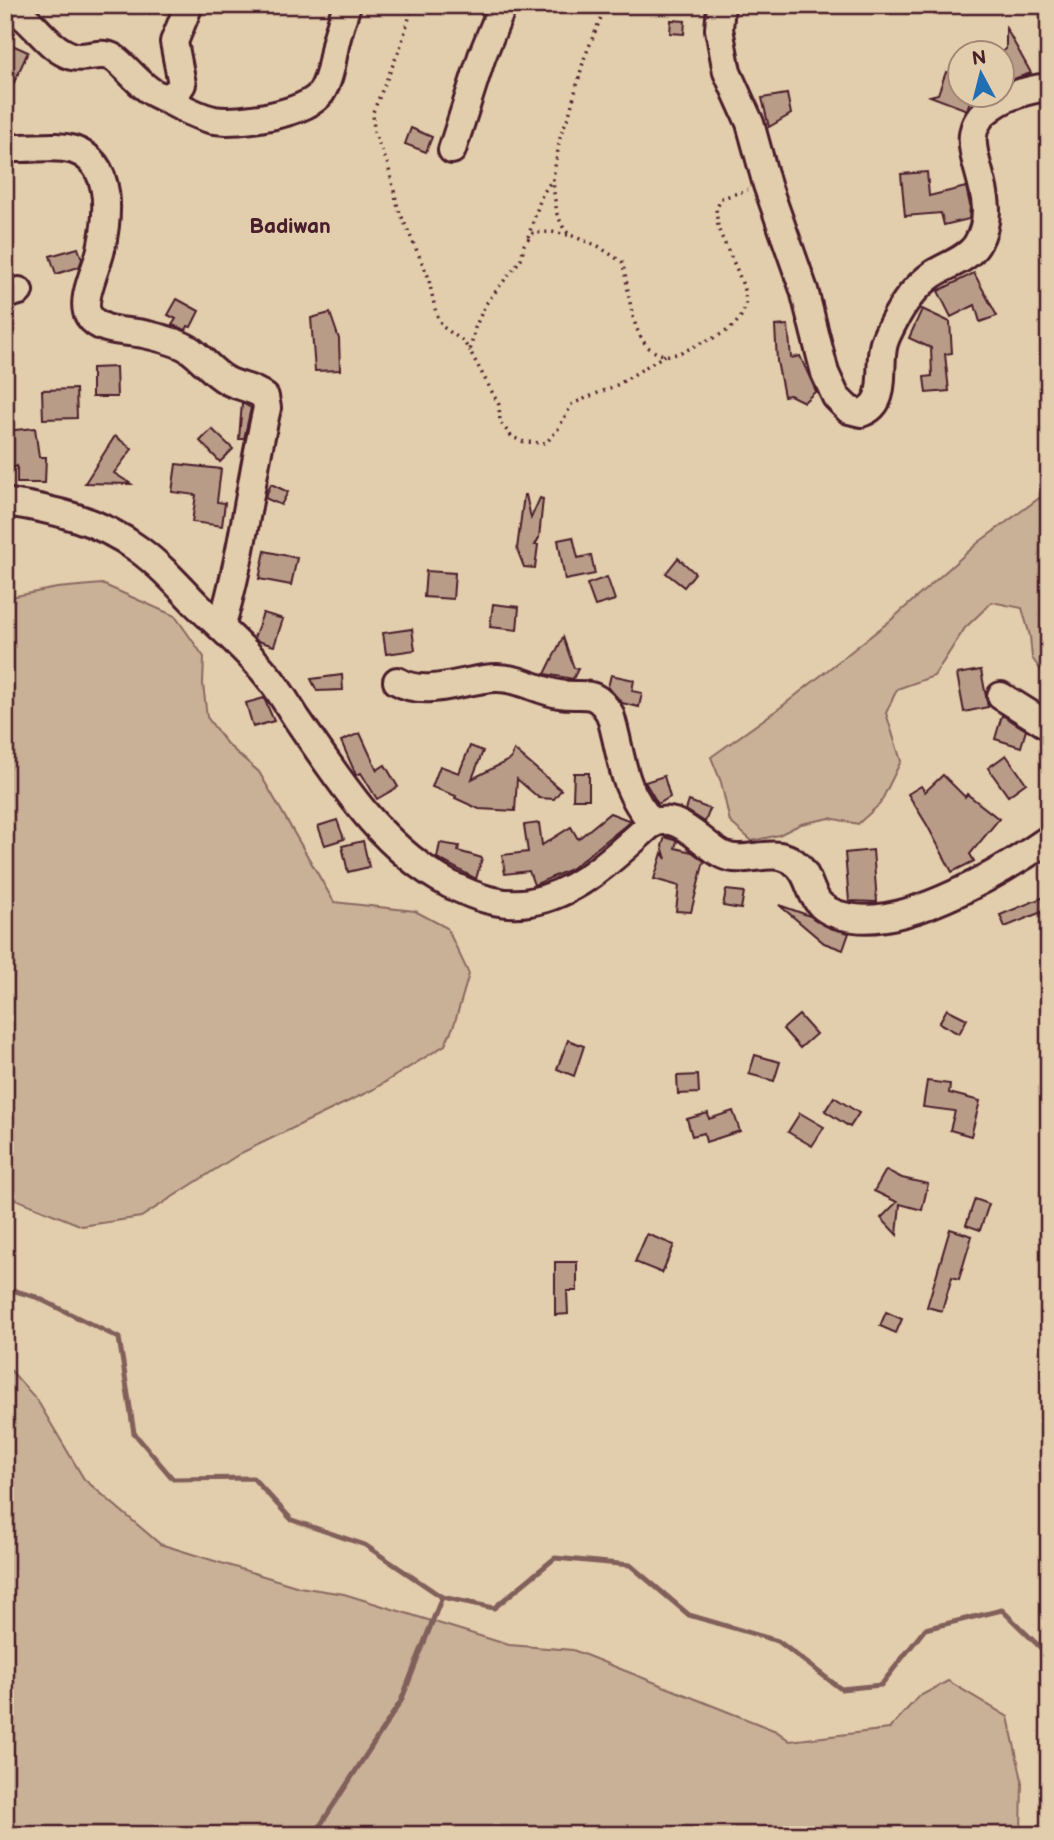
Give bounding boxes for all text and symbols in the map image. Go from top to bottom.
north arrow [946,38,1016,108]
text: N [971,46,988,71]
district label: Badiwan [249,214,331,239]

